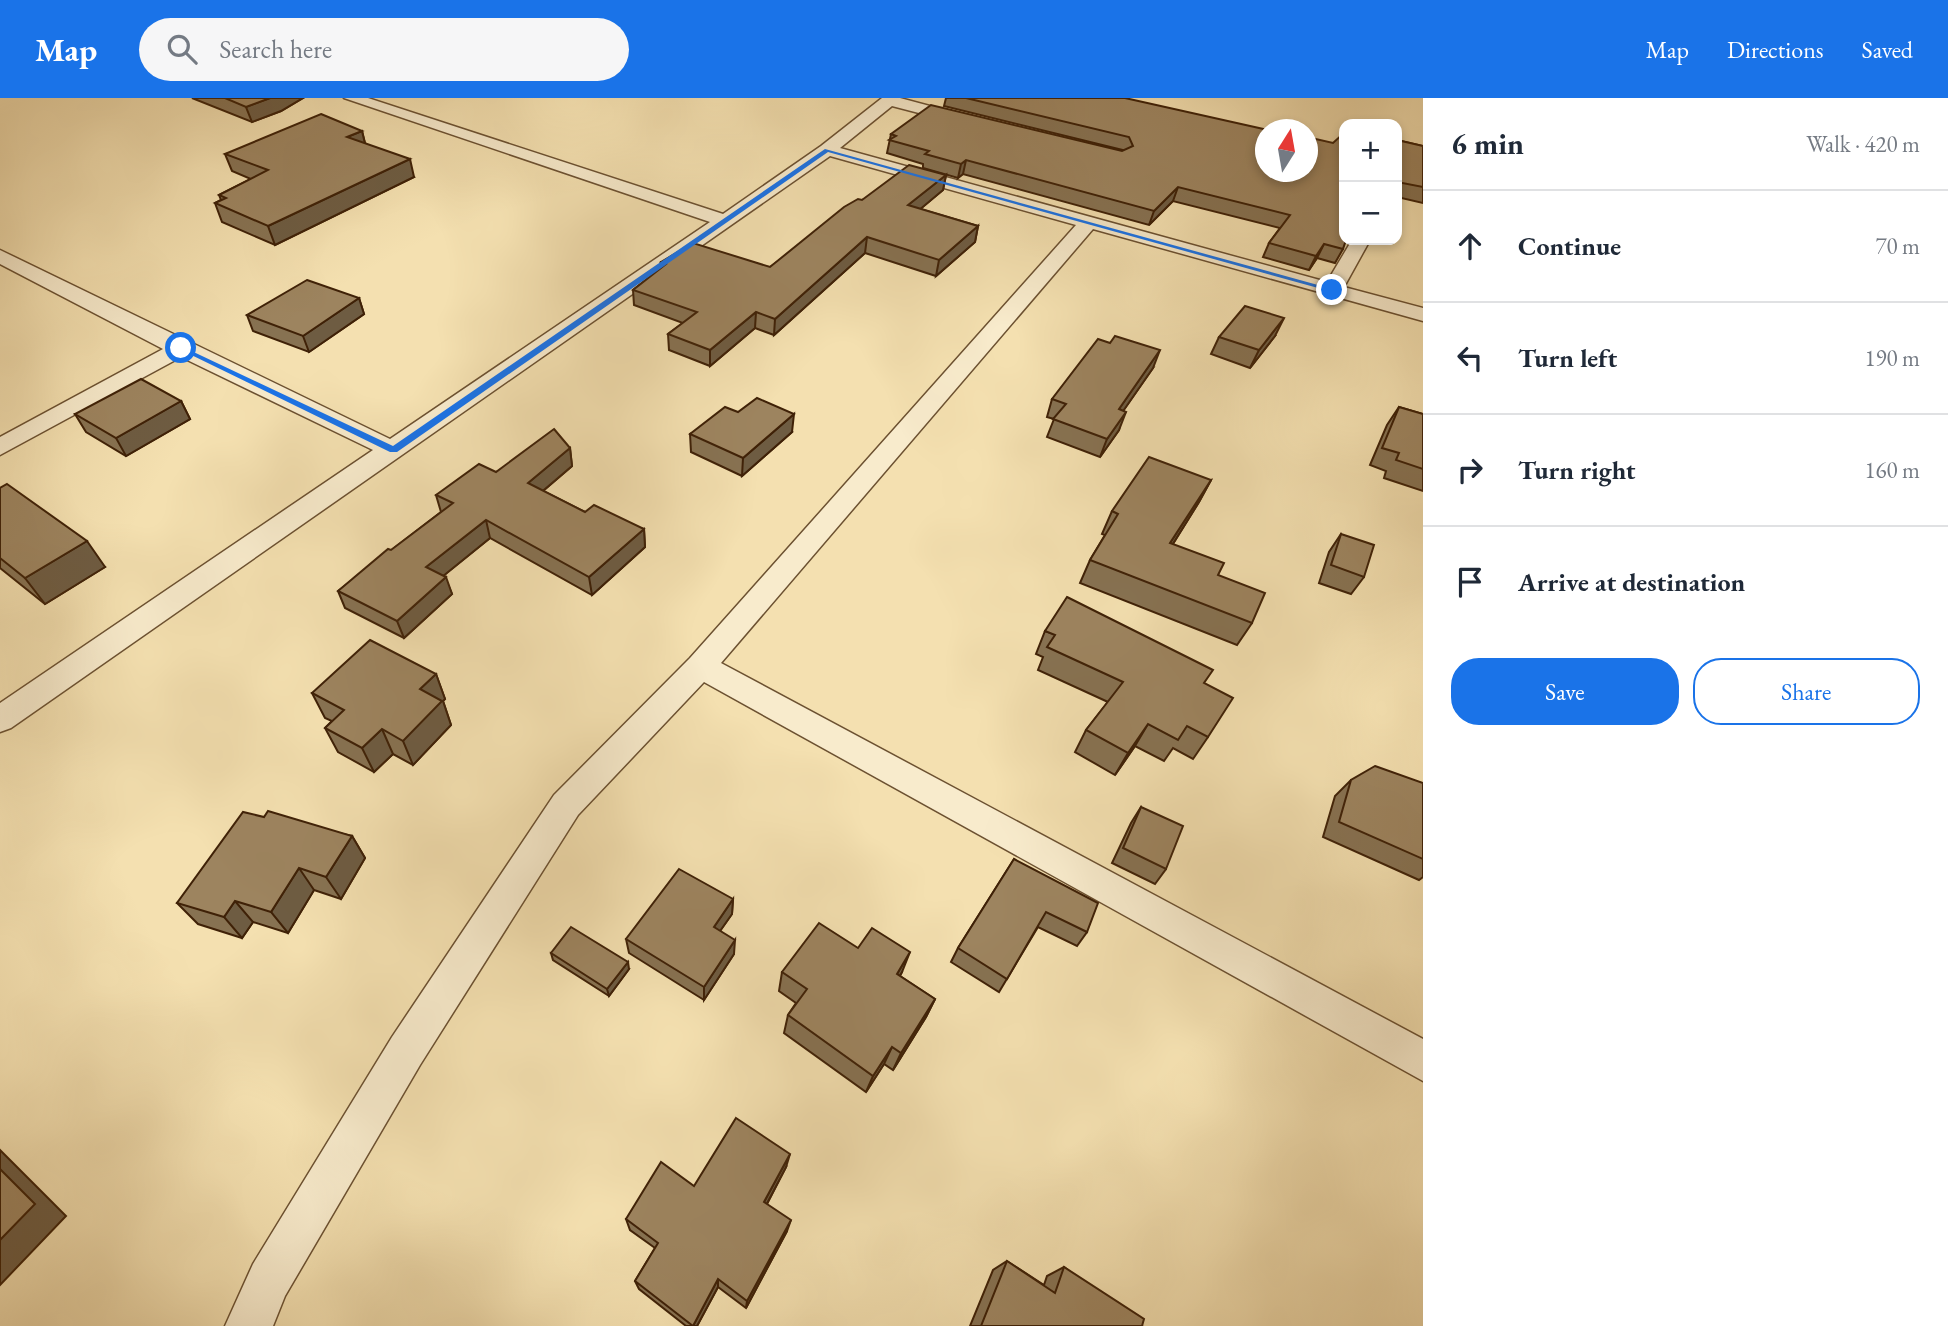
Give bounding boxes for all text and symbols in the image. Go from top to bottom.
search box [139,18,629,81]
text: Map [35,28,97,71]
icon: search [163,30,201,68]
text: Search here [219,32,332,66]
text: Map [1646,34,1689,65]
text: Directions [1727,34,1824,65]
text: Saved [1862,34,1913,65]
north arrow [1255,119,1318,182]
map controls [1339,119,1402,245]
button: + [1339,119,1402,182]
text: 6 min [1451,124,1524,163]
text: Walk · 420 m [1806,129,1920,159]
button: − [1339,182,1402,245]
icon: ahead [1451,227,1489,265]
text: Continue [1518,229,1621,263]
text: 70 m [1875,231,1920,261]
route end [1316,274,1347,305]
route start [165,332,196,363]
icon: left [1451,339,1489,377]
text: Turn left [1518,341,1617,375]
text: 190 m [1864,343,1920,373]
icon: right [1451,451,1489,489]
text: Turn right [1518,453,1636,487]
text: 160 m [1864,455,1920,485]
icon: arrive [1451,563,1489,601]
text: Arrive at destination [1518,565,1745,599]
button: Save [1451,658,1679,725]
button: Share [1693,658,1920,725]

